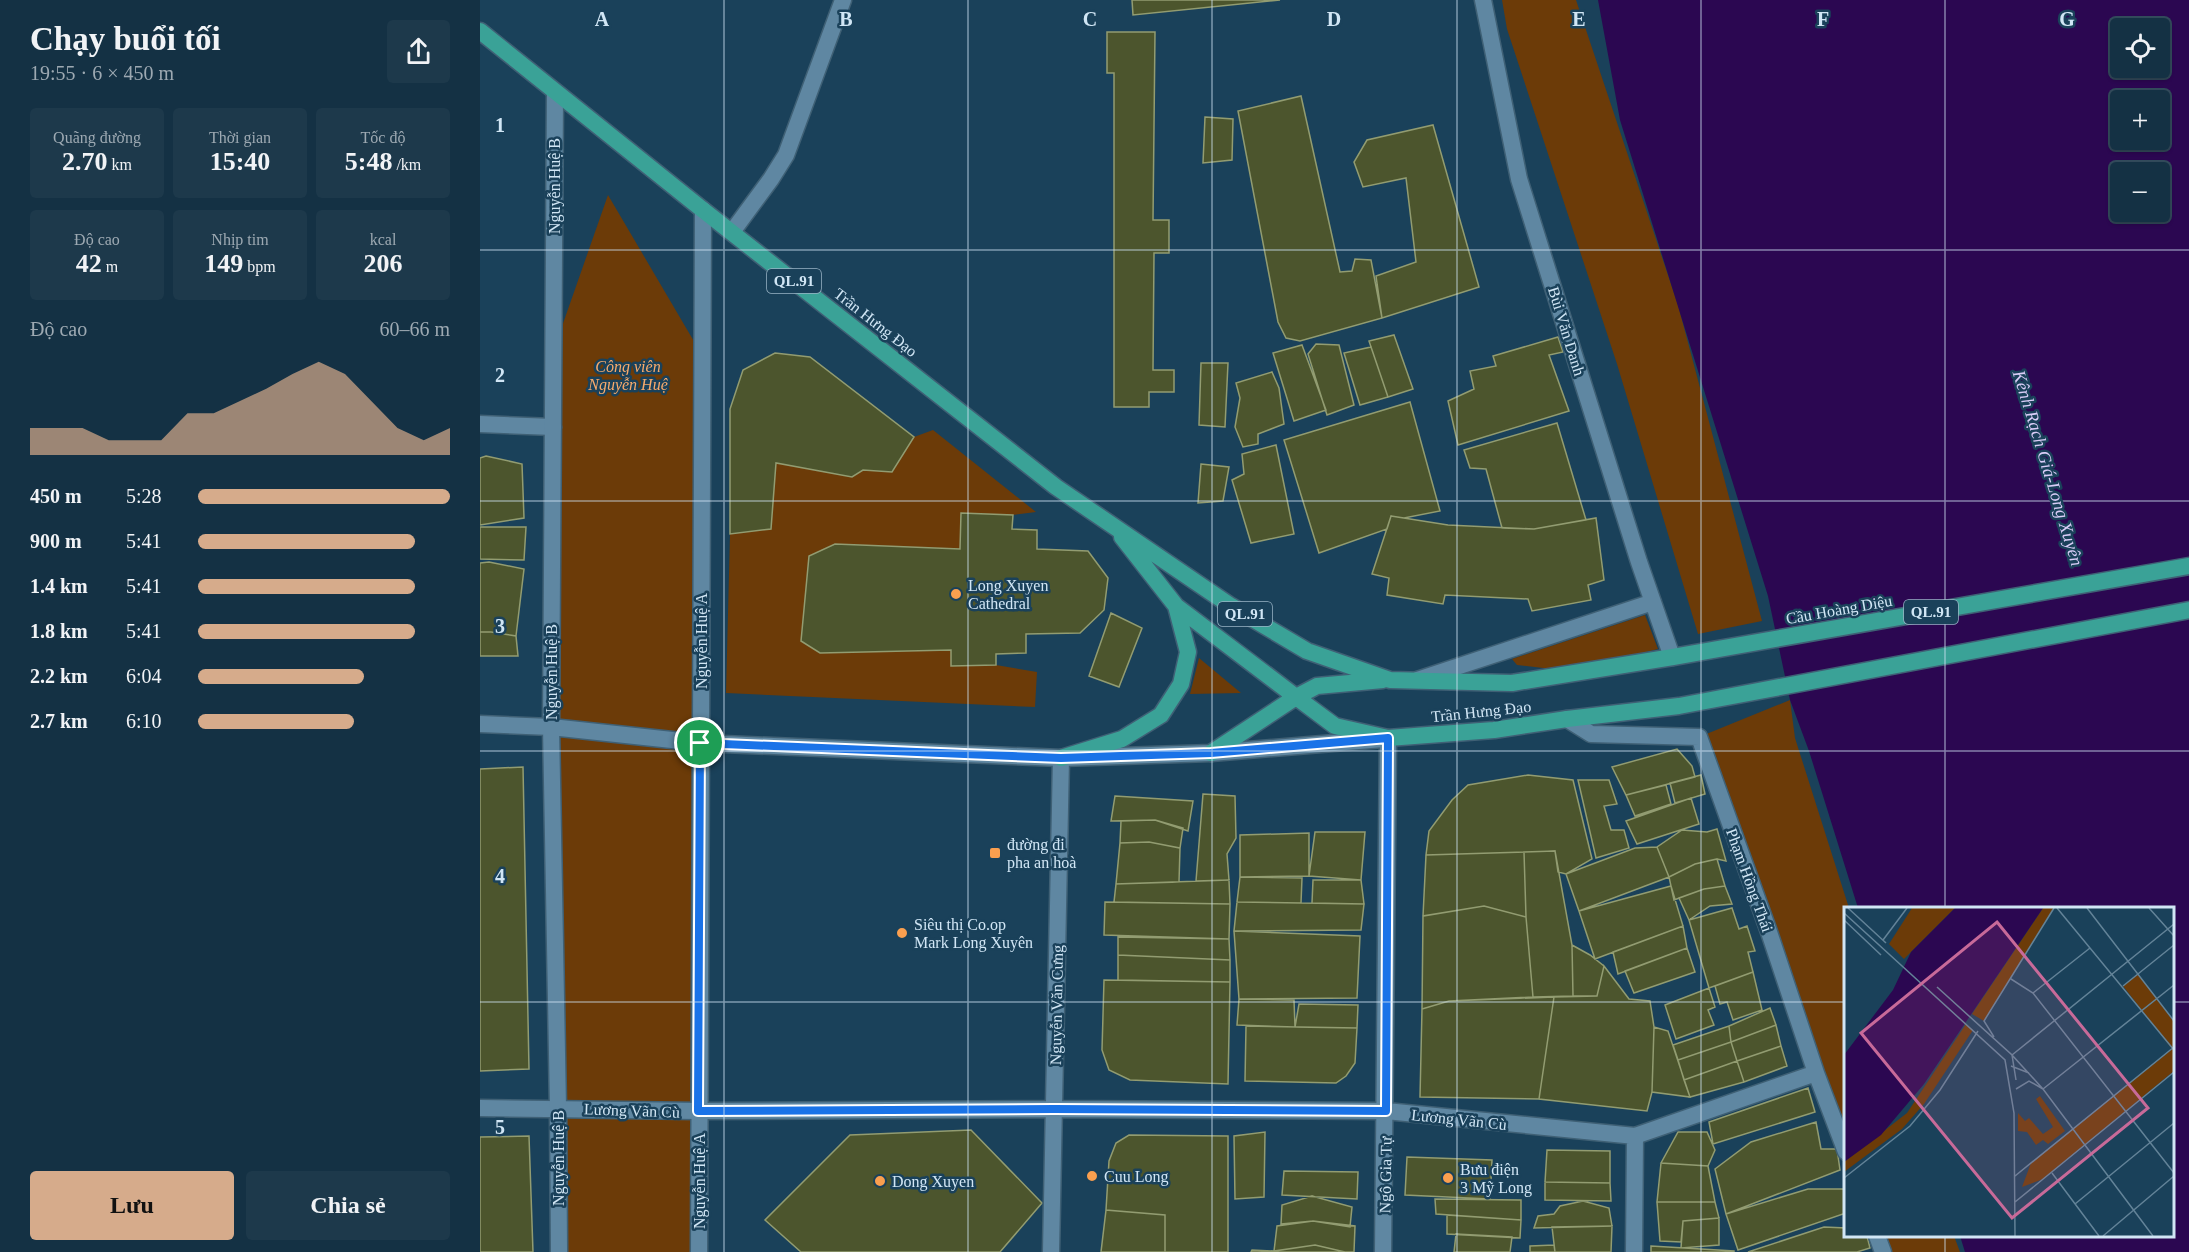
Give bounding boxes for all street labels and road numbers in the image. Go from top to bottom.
street label: Nguyễn Huệ B [546,138,564,234]
road number: QL.91 [767,269,821,293]
street label: Trần Hưng Đạo [830,285,921,361]
street label: Bùi Văn Danh [1545,285,1588,378]
street label: Cầu Hoàng Diệu [1785,592,1894,628]
street label: Nguyễn Huệ A [693,593,711,689]
road number: QL.91 [1904,600,1958,624]
road number: QL.91 [1218,602,1272,626]
street label: Nguyễn Huệ B [543,624,561,720]
street label: Trần Hưng Đạo [1430,698,1532,726]
street label: Phạm Hồng Thái [1722,826,1776,935]
street label: Nguyễn Văn Cưng [1047,945,1067,1065]
street label: Lương Vãn Cù [584,1100,680,1122]
street label: Lương Vãn Cù [1410,1106,1508,1134]
street label: Nguyễn Huệ B [550,1110,568,1206]
street label: Nguyễn Huệ A [691,1133,709,1229]
street label: Ngô Gia Tự [1376,1135,1396,1214]

